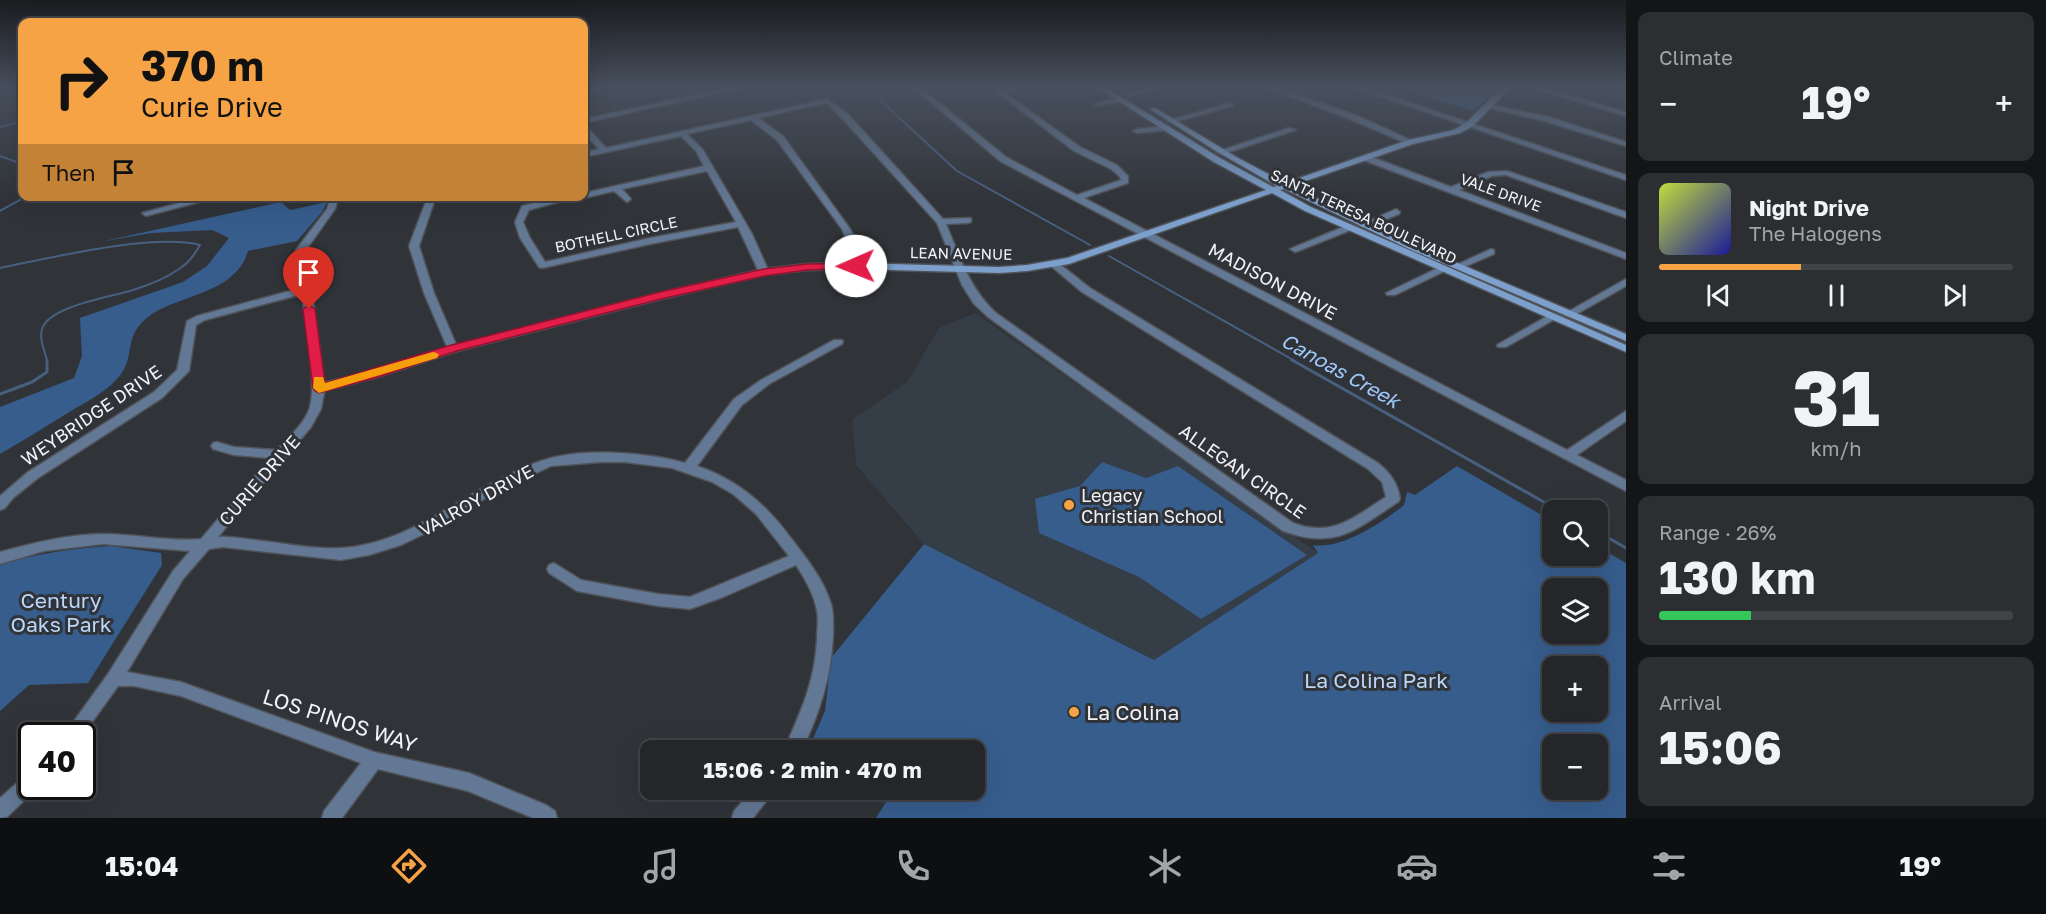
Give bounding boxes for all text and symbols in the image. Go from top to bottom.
text: 370 m [141,40,264,90]
icon: right [42,42,120,120]
text: Climate [1659,45,1733,69]
text: 19° [1801,75,1871,129]
text: − [1659,84,1677,123]
text: + [1995,84,2013,123]
text: Curie Drive [141,91,283,123]
icon: arrive [107,156,140,189]
text: Then [42,159,95,186]
street label: SANTA TERESA BOULEVARD [1268,165,1460,267]
street label: VALE DRIVE [1458,169,1544,215]
text: Night Drive [1749,194,1869,221]
street label: BOTHELL CIRCLE [553,212,679,256]
text: The Halogens [1749,221,1882,245]
position arrow [824,234,888,298]
street label: MADISON DRIVE [1205,238,1341,324]
street label: LEAN AVENUE [910,243,1012,263]
pin [283,247,334,309]
icon: arrive [292,256,325,289]
icon: previous [1702,279,1735,312]
icon: pause [1820,279,1853,312]
icon: next [1938,279,1971,312]
water label: Canoas Creek [1278,328,1407,414]
text: 31 [1792,350,1880,443]
street label: WEYBRIDGE DRIVE [17,360,165,470]
street label: ALLEGAN CIRCLE [1175,419,1311,523]
street label: CURIE DRIVE [214,430,304,530]
text: km/h [1811,436,1861,460]
street label: VALROY DRIVE [415,460,537,540]
place label: Legacy Christian School [1081,484,1223,527]
marker: Legacy Christian School [1062,498,1076,512]
map controls [1542,500,1608,800]
button: search [1542,500,1608,566]
text: Range · 26% [1659,520,1776,544]
text: 130 km [1659,550,1816,604]
button: layers [1542,578,1608,644]
park label: Century Oaks Park [10,587,112,637]
button: + [1542,656,1608,722]
park label: La Colina Park [1304,667,1448,693]
street label: LOS PINOS WAY [260,683,421,757]
text: Arrival [1659,690,1722,714]
place label: La Colina [1086,699,1179,725]
marker: La Colina [1067,705,1081,719]
text: 15:06 [1659,720,1782,774]
speed limit sign: 40 [18,722,96,800]
button: − [1542,734,1608,800]
text: 15:06 · 2 min · 470 m [703,756,922,783]
icon: directions [388,845,430,887]
icon: music [640,845,682,887]
icon: phone [892,845,934,887]
icon: climate [1144,845,1186,887]
icon: car [1396,845,1438,887]
icon: filters [1648,845,1690,887]
text: 15:04 [105,850,178,882]
text: 19° [1899,850,1941,882]

